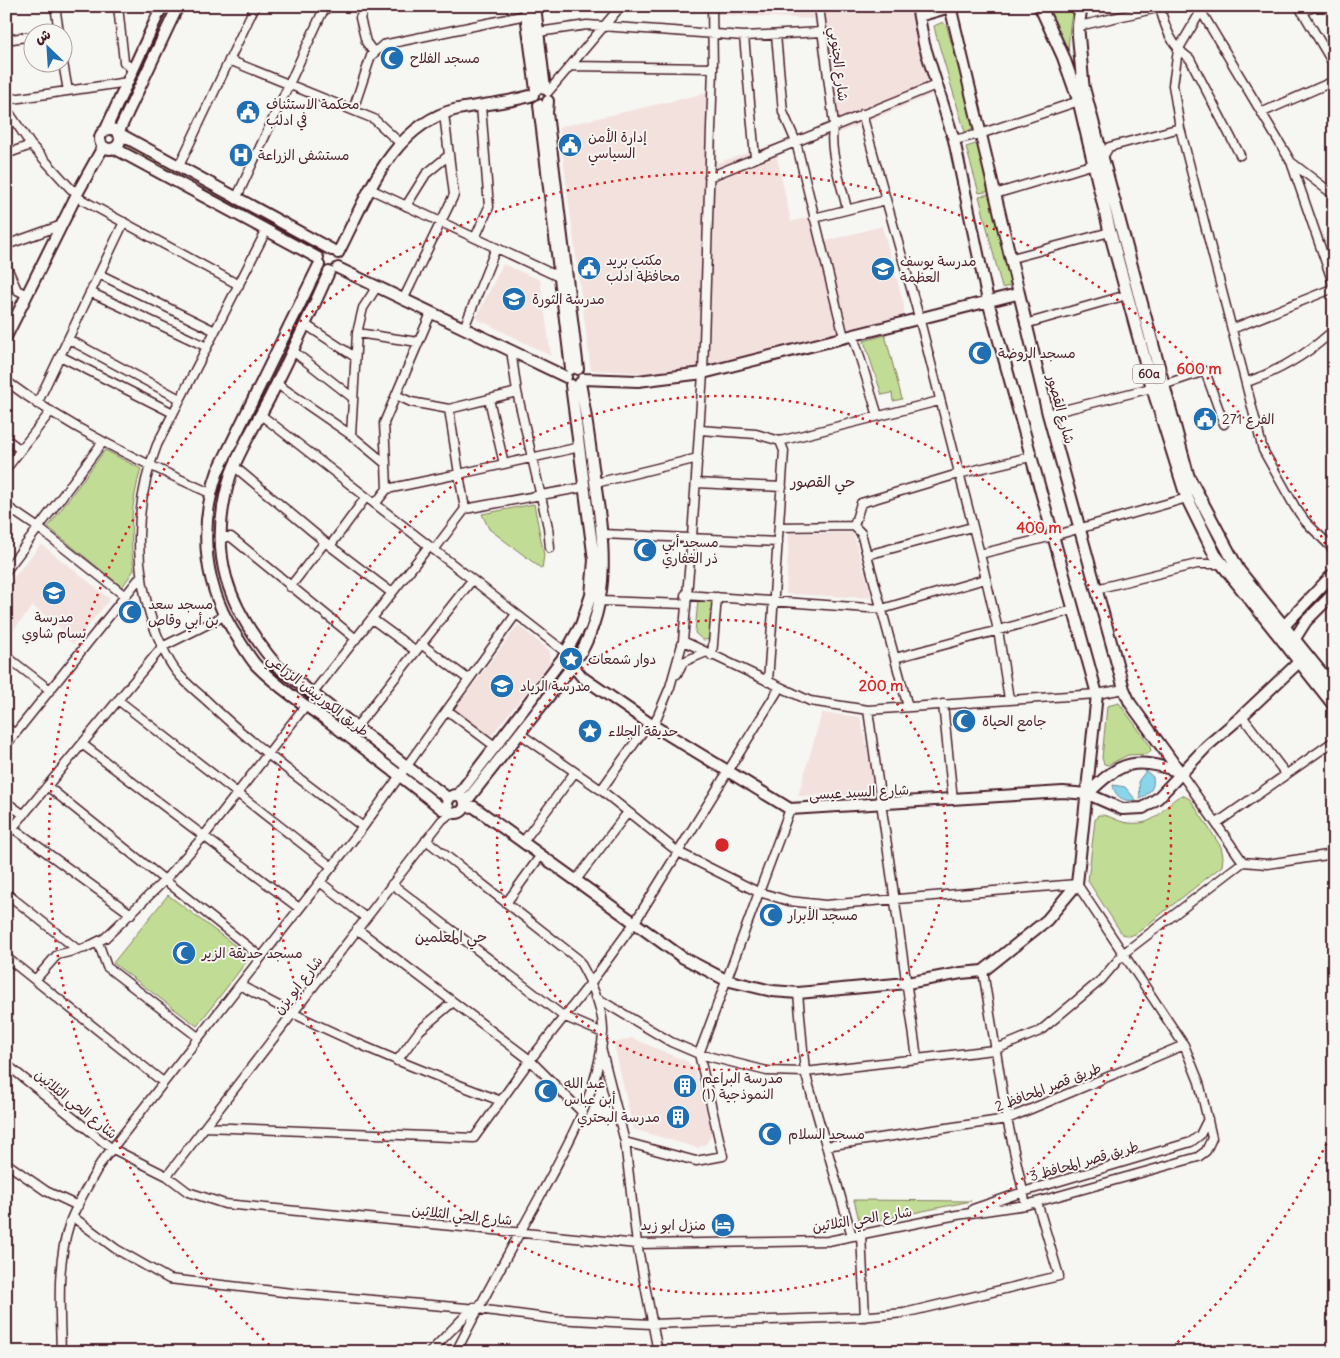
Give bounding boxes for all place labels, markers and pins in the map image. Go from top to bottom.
mosque icon: مسجد الفلاح [379,45,405,71]
place label: مسجد الفلاح [410,49,480,68]
place label: محكمة الاستئناف في ادلب [266,95,360,131]
public building icon: محكمة الاستئناف في ادلب [235,99,261,125]
place label: إدارة الأمن السياسي [588,128,647,166]
public building icon: إدارة الأمن السياسي [557,132,583,158]
hospital icon: مستشفى الزراعة [228,142,254,168]
place label: مستشفى الزراعة [258,146,349,164]
place label: مكتب بريد محافظة ادلب [606,251,680,285]
place label: مدرسة يوسف العظمة [900,252,976,286]
public building icon: مكتب بريد محافظة ادلب [576,255,602,281]
school or university icon: مدرسة يوسف العظمة [870,256,896,282]
school or university icon: مدرسة الثورة [501,286,527,312]
place label: مدرسة الثورة [532,290,605,308]
mosque icon: مسجد الروضة [967,340,993,366]
place label: مسجد الروضة [998,344,1076,362]
public building icon: الفرع 271 [1192,406,1218,432]
place label: الفرع 271 [1222,410,1274,430]
place label: مسجد أبي ذر الغفاري [662,533,719,569]
mosque icon: مسجد أبي ذر الغفاري [632,537,658,563]
school or university icon: مدرسة بسام شاوي [41,580,67,606]
place label: مسجد سعد بن أبي وقاص [148,595,219,633]
mosque icon: مسجد سعد بن أبي وقاص [117,599,143,625]
place label: مدرسة بسام شاوي [22,608,86,644]
place icon: دوار شمعات [558,646,584,672]
place label: دوار شمعات [588,650,656,668]
school or university icon: مدرسة الرياد [489,673,515,699]
place label: مدرسة الرياد [520,677,590,695]
mosque icon: جامع الحياة [951,708,977,734]
place label: جامع الحياة [982,712,1047,732]
place icon: حديقة الجلاء [577,718,603,744]
place label: حديقة الجلاء [608,722,678,740]
centre of rings [713,836,731,854]
mosque icon: مسجد الأبرار [758,902,784,928]
place label: مسجد الأبرار [787,906,858,924]
mosque icon: مسجد حديقة الزير [171,940,197,966]
place label: مسجد حديقة الزير [201,944,303,962]
place label: مدرسة البراعم النموذجية (١) [702,1069,783,1103]
building icon: مدرسة البراعم النموذجية (١) [672,1073,698,1099]
place label: عبد الله أبن عباس [564,1074,616,1108]
mosque icon: عبد الله أبن عباس [533,1078,559,1104]
building icon: مدرسة البحتري [665,1104,691,1130]
place label: مدرسة البحتري [577,1108,660,1128]
mosque icon: مسجد السلام [757,1121,783,1147]
place label: مسجد السلام [788,1125,865,1145]
hotel icon: منزل ابو زيد [710,1212,736,1238]
place label: منزل ابو زيد [640,1216,706,1234]

